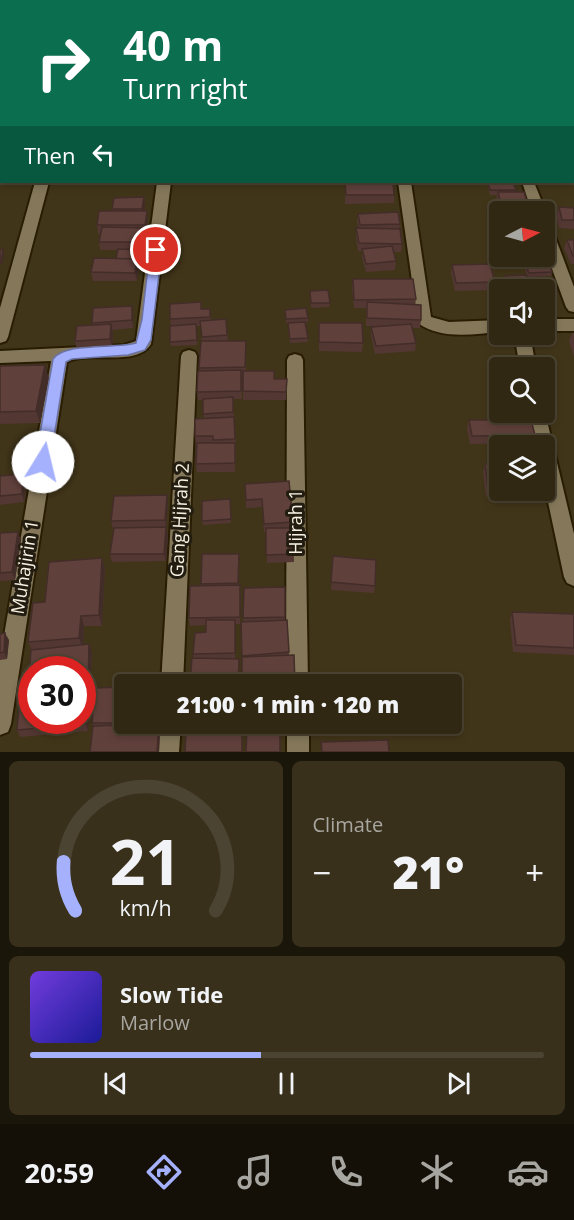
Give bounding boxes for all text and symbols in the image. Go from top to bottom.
text: 40 m [123,16,223,73]
icon: right [24,24,102,102]
text: Turn right [123,70,248,107]
icon: left [87,138,120,171]
text: Then [24,140,75,170]
north arrow [489,201,555,267]
map controls [489,201,555,501]
pin [130,224,181,275]
icon: arrive [139,233,172,266]
button: sound [489,279,555,345]
button: search [489,357,555,423]
position arrow [11,430,75,494]
button: layers [489,435,555,501]
street label: Gang Hijrah 2 [164,462,194,578]
street label: Hijrah 1 [283,489,307,555]
street label: Muhajirin 1 [5,518,43,616]
speed limit sign: 30 [18,656,96,734]
text: 21:00 · 1 min · 120 m [177,689,399,719]
text: Climate [313,811,383,838]
text: 21 [110,818,181,903]
text: 21° [392,841,464,902]
text: − [313,850,331,895]
text: + [525,850,544,895]
text: km/h [120,893,172,922]
text: Slow Tide [120,979,223,1009]
text: Marlow [120,1009,190,1036]
icon: previous [99,1067,132,1100]
icon: pause [270,1067,303,1100]
icon: next [442,1067,475,1100]
icon: directions [143,1151,185,1193]
icon: music [234,1151,276,1193]
icon: phone [325,1151,367,1193]
icon: climate [416,1151,458,1193]
icon: car [507,1151,549,1193]
text: 20:59 [25,1154,94,1191]

